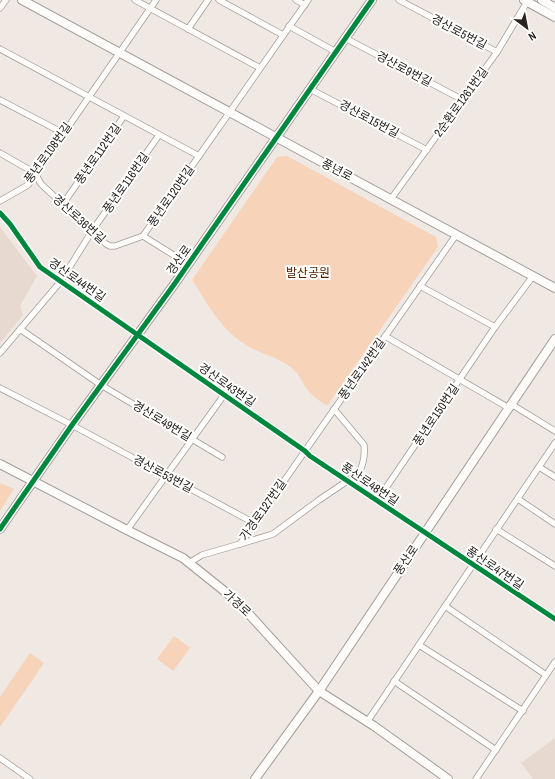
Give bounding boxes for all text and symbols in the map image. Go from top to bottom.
north arrow [507,8,547,48]
street label: 경산로5번길 [428,11,490,53]
text: N [526,29,539,44]
street label: 경산로9번길 [373,48,435,90]
street label: 2순환로1261번길 [430,64,492,140]
street label: 경산로15번길 [336,96,402,142]
street label: 풍년로108번길 [20,119,76,187]
street label: 풍년로112번길 [71,120,125,188]
street label: 풍년로116번길 [99,149,153,217]
street label: 풍년로 [319,155,355,185]
street label: 풍년로120번길 [144,162,198,230]
street label: 경산로36번길 [49,191,109,247]
street label: 경산로 [163,242,195,278]
street label: 경산로44번길 [45,254,109,306]
park label: 발산공원 [286,265,330,281]
street label: 풍년로142번길 [335,335,389,403]
street label: 경산로43번길 [195,359,259,411]
street label: 풍년로150번길 [409,381,463,449]
street label: 경산로49번길 [130,397,194,445]
street label: 경산로53번길 [130,451,196,497]
street label: 풍산로48번길 [338,459,402,509]
street label: 가경로127번길 [236,476,290,544]
street label: 풍산로 [390,542,422,578]
street label: 풍산로47번길 [463,543,527,593]
street label: 가경로 [219,586,255,620]

